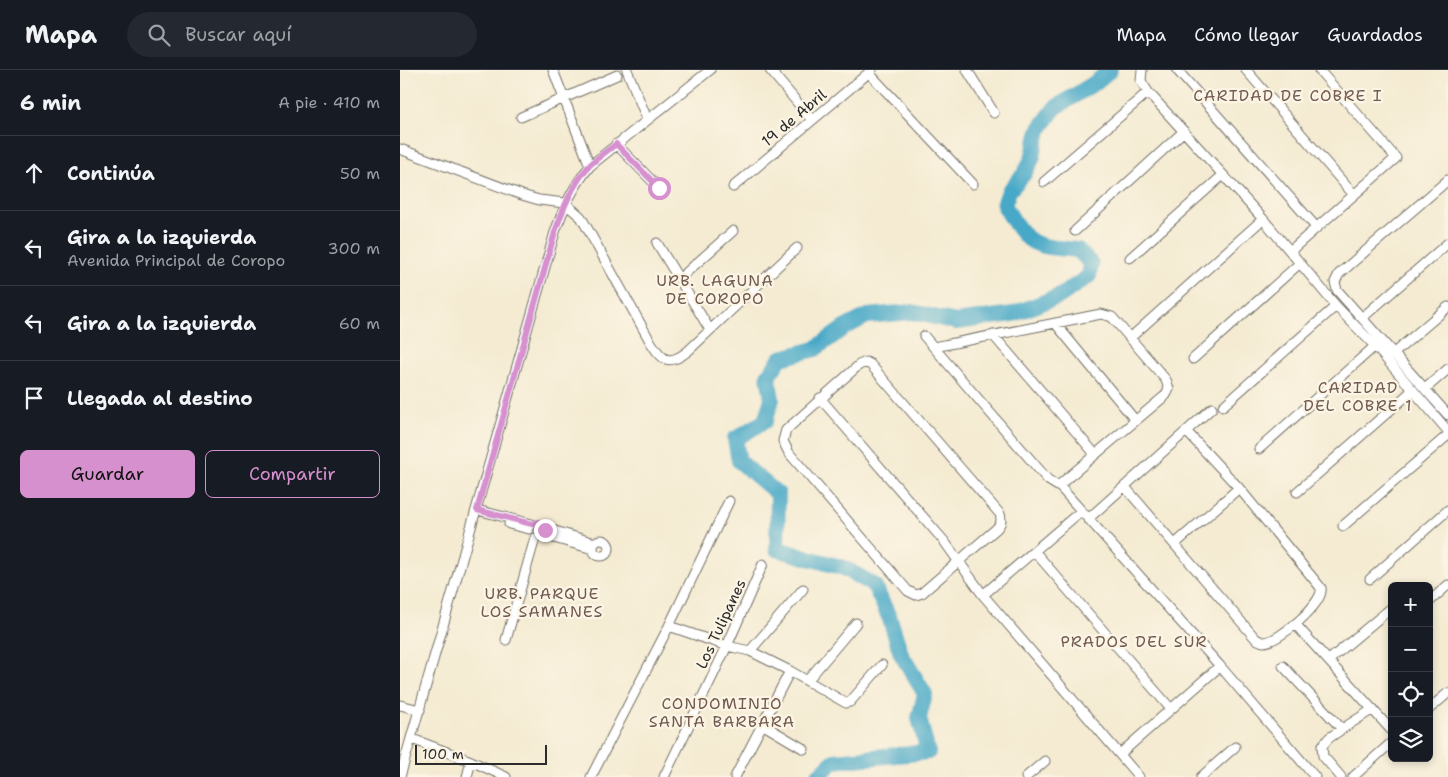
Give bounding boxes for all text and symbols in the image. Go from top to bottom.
search box [127,12,477,57]
text: Mapa [25,19,97,51]
icon: search [145,21,173,49]
text: Buscar aquí [185,22,292,47]
text: Mapa [1116,23,1166,47]
text: Cómo llegar [1194,23,1299,47]
text: Guardados [1327,23,1423,47]
street label: 19 de Abril [757,85,831,151]
district label: CARIDAD DE COBRE I [1193,85,1383,106]
text: 6 min [20,89,81,117]
text: A pie · 410 m [278,92,380,113]
icon: ahead [20,159,48,187]
text: Continúa [67,161,155,186]
text: 50 m [340,163,380,184]
route start [648,177,671,200]
text: Gira a la izquierda [67,225,256,250]
icon: left [20,234,48,262]
text: 300 m [328,238,380,259]
text: Avenida Principal de Coropo [67,250,285,271]
district label: URB. LAGUNA DE COROPO [656,270,774,309]
icon: left [20,309,48,337]
text: Gira a la izquierda [67,311,256,336]
text: 60 m [339,313,380,334]
district label: CARIDAD DEL COBRE 1 [1303,377,1413,416]
icon: arrive [20,384,48,412]
text: Llegada al destino [67,386,253,411]
button: Guardar [20,450,195,498]
button: Compartir [205,450,380,498]
route end [534,519,557,542]
street label: Los Tulipanes [691,576,751,672]
map controls [1388,582,1433,762]
button: + [1388,582,1433,627]
district label: URB. PARQUE LOS SAMANES [481,583,603,622]
button: − [1388,627,1433,672]
district label: PRADOS DEL SUR [1060,631,1208,652]
button: locate [1388,672,1433,717]
district label: CONDOMINIO SANTA BARBARA [649,693,795,732]
button: layers [1388,717,1433,762]
scale bar [415,742,548,765]
text: 100 m [422,745,464,763]

